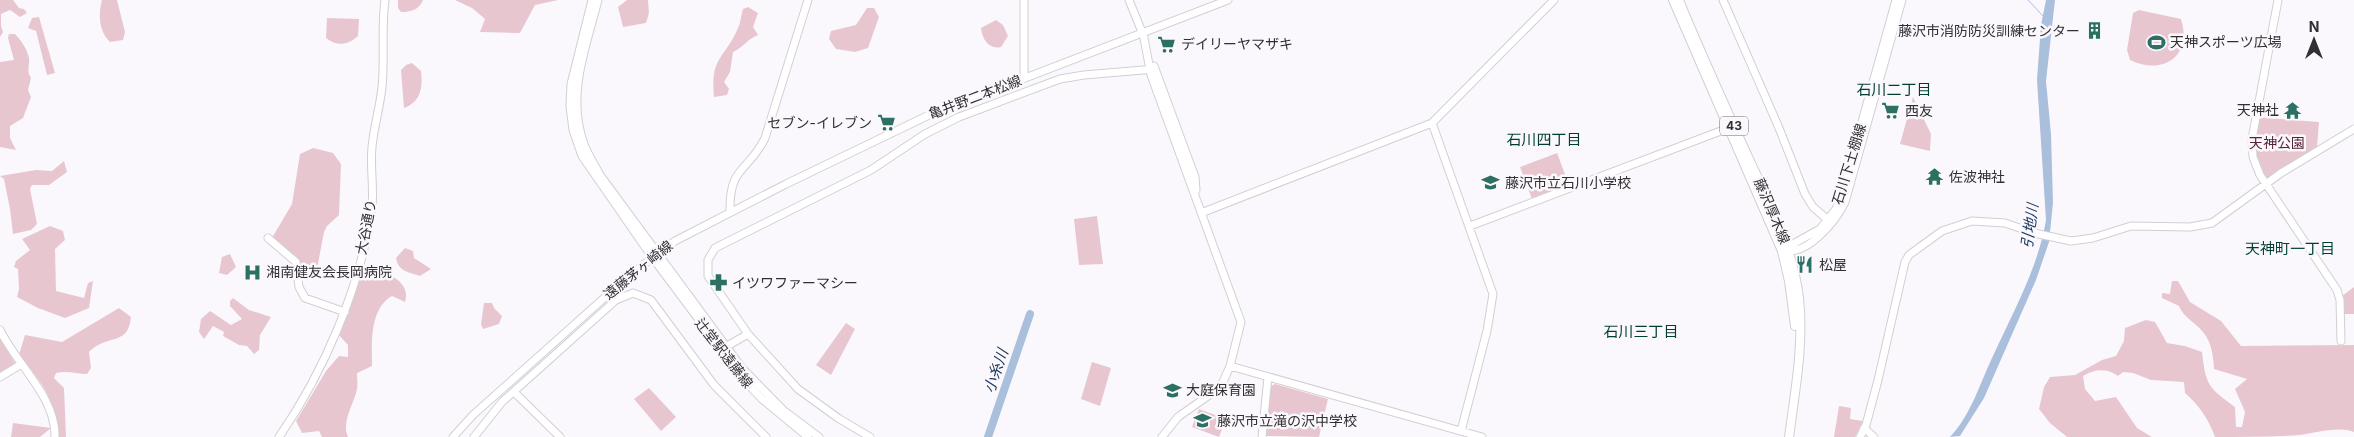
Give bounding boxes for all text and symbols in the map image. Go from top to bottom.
north arrow [2289,15,2339,65]
text: N [2309,18,2319,35]
building icon: 藤沢市消防防災訓練センター [2084,21,2104,41]
place label: 藤沢市消防防災訓練センター [1898,22,2080,39]
sports icon: 天神スポーツ広場 [2146,32,2166,52]
place label: 天神スポーツ広場 [2170,33,2282,50]
supermarket icon: デイリーヤマザキ [1157,34,1177,54]
place label: デイリーヤマザキ [1181,35,1293,52]
street label: 亀井野二本松線 [926,71,1024,122]
district label: 石川二丁目 [1856,80,1932,99]
temple icon: 天神社 [2283,100,2303,120]
supermarket icon: 西友 [1881,101,1901,121]
place label: 天神社 [2237,101,2279,118]
place label: 西友 [1905,102,1933,119]
supermarket icon: セブン-イレブン [876,113,896,133]
place label: セブン-イレブン [768,114,872,131]
road number: 43 [1720,116,1748,136]
street label: 石川下土棚線 [1828,121,1869,207]
district label: 石川四丁目 [1506,130,1582,149]
park label: 天神公園 [2249,134,2305,151]
temple icon: 佐波神社 [1925,167,1945,187]
place label: 佐波神社 [1949,168,2005,185]
school or university icon: 藤沢市立石川小学校 [1481,173,1501,193]
place label: 藤沢市立石川小学校 [1505,174,1631,191]
street label: 藤沢厚木線 [1751,175,1794,246]
street label: 大谷通り [352,198,379,256]
water label: 引地川 [2017,200,2042,250]
street label: 遠藤茅ヶ崎線 [600,237,676,303]
district label: 天神町一丁目 [2245,239,2335,258]
restaurant icon: 松屋 [1795,255,1815,275]
place label: 松屋 [1819,256,1847,273]
hospital icon: 湘南健友会長岡病院 [242,262,262,282]
place label: 湘南健友会長岡病院 [266,263,392,280]
pharmacy icon: イツワファーマシー [708,273,728,293]
place label: イツワファーマシー [732,274,858,291]
street label: 辻堂駅遠藤線 [692,314,757,391]
district label: 石川三丁目 [1603,322,1679,341]
water label: 小糸川 [979,345,1012,395]
school or university icon: 大庭保育園 [1162,380,1182,400]
place label: 大庭保育園 [1186,381,1256,398]
school or university icon: 藤沢市立滝の沢中学校 [1193,411,1213,431]
place label: 藤沢市立滝の沢中学校 [1217,412,1357,429]

